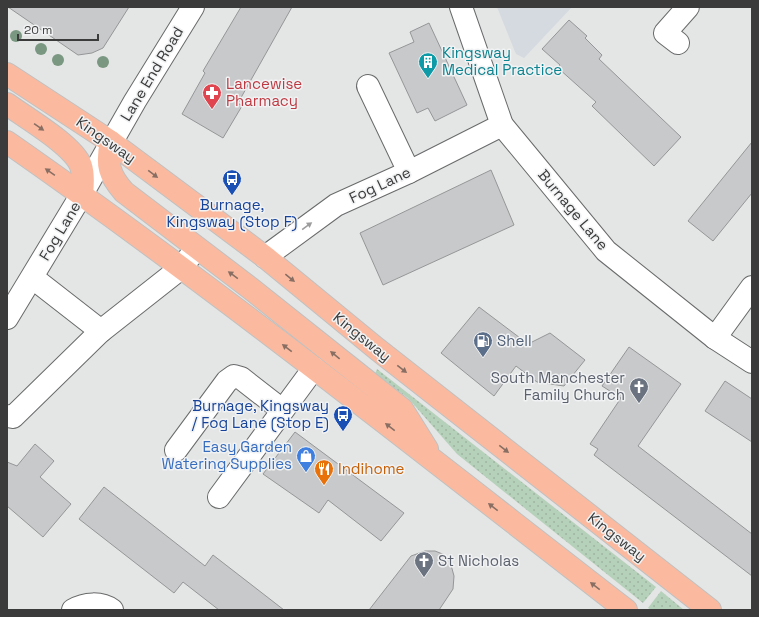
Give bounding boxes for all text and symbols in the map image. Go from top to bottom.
scale bar [18,16,98,42]
text: 20 m [24,22,52,38]
street label: Lane End Road [116,23,187,124]
place label: Kingsway Medical Practice [442,43,562,79]
building icon: Kingsway Medical Practice [417,51,439,79]
place label: Lancewise Pharmacy [226,74,302,110]
pharmacy icon: Lancewise Pharmacy [201,82,223,110]
street label: Kingsway [73,112,140,167]
one-way arrow [34,123,44,131]
street label: Fog Lane [346,162,414,207]
street label: Burnage Lane [534,165,613,254]
one-way arrow [45,168,55,176]
bus stop icon: Burnage, Kingsway (Stop F) [221,168,243,196]
one-way arrow [148,170,159,178]
place label: Burnage, Kingsway (Stop F) [167,195,297,232]
street label: Fog Lane [35,198,85,264]
one-way arrow [302,221,313,230]
one-way arrow [227,271,238,279]
one-way arrow [285,273,296,282]
street label: Kingsway [330,308,395,366]
fuel station icon: Shell [472,330,494,358]
place label: Shell [497,331,532,350]
one-way arrow [282,344,292,352]
one-way arrow [329,351,340,360]
one-way arrow [396,364,407,373]
place label: South Manchester Family Church [491,368,625,404]
church icon: South Manchester Family Church [628,376,650,404]
place label: Burnage, Kingsway / Fog Lane (Stop E) [192,396,329,433]
bus stop icon: Burnage, Kingsway / Fog Lane (Stop E) [332,404,354,432]
one-way arrow [385,422,396,431]
place label: Easy Garden Watering Supplies [162,437,292,473]
one-way arrow [499,444,510,453]
shop icon: Easy Garden Watering Supplies [295,445,317,473]
restaurant icon: Indihome [313,458,335,486]
place label: Indihome [338,459,405,478]
one-way arrow [487,502,498,511]
street label: Kingsway [584,508,650,565]
church icon: St Nicholas [413,550,435,578]
place label: St Nicholas [438,551,519,570]
one-way arrow [590,582,601,590]

